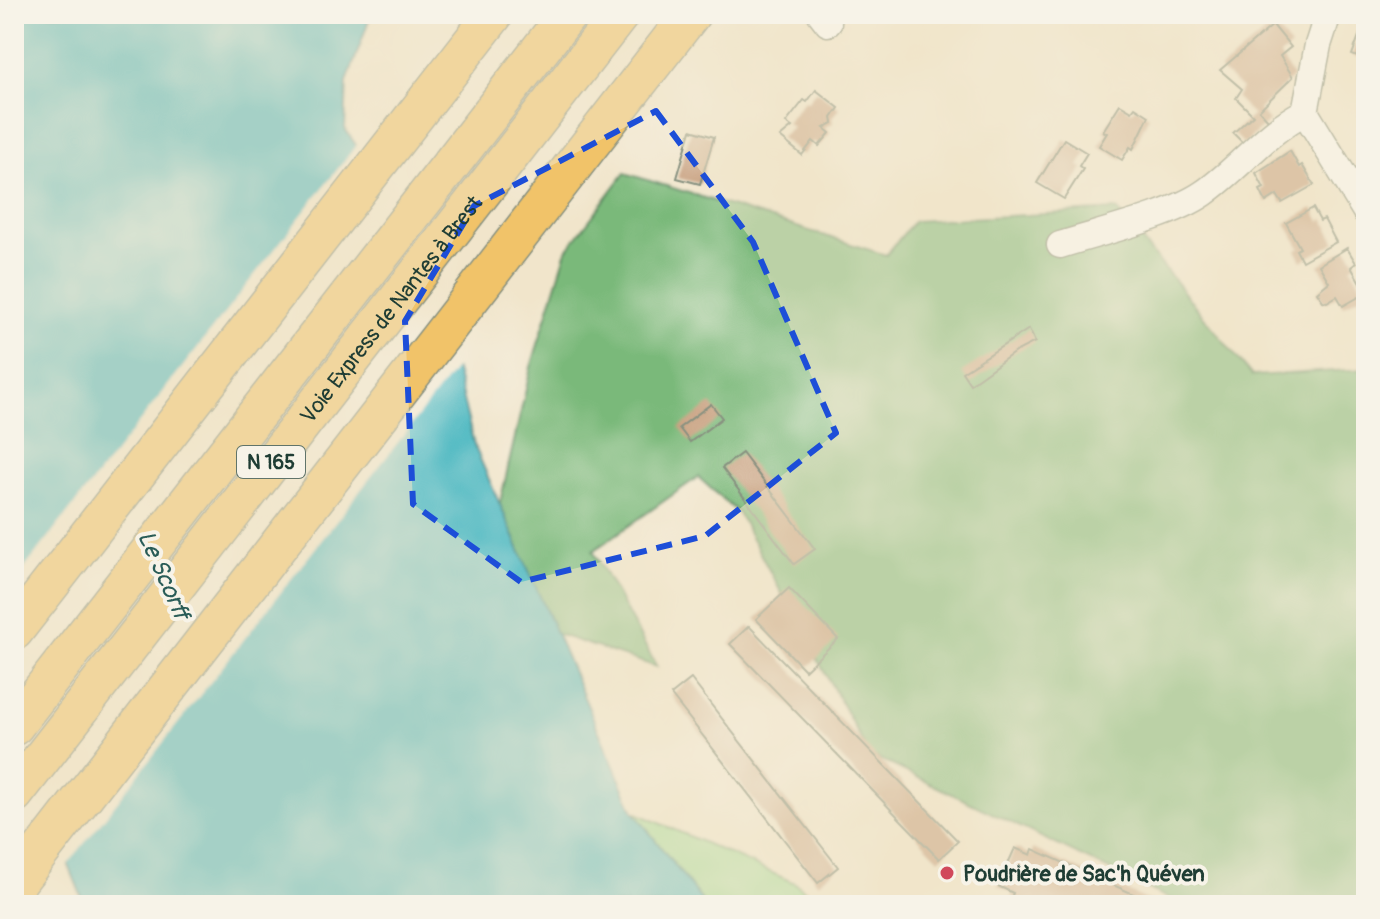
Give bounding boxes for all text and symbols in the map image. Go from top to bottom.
street label: Voie Express de Nantes à Brest [294,190,489,429]
road number: N 165 [237,446,305,478]
water label: Le Scorff [131,526,197,627]
place label: Poudrière de Sac'h Quéven [963,860,1205,888]
marker: Poudrière de Sac'h Quéven [938,864,956,882]

